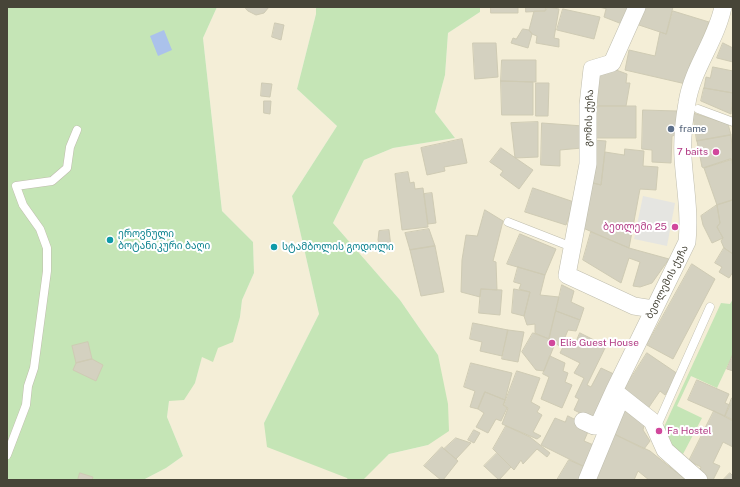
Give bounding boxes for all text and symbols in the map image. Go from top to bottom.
street label: გომის ქუჩა [582,89,596,147]
place label: frame [679,123,707,135]
marker: frame [666,124,676,134]
place label: 7 baits [677,146,708,158]
marker: 7 baits [711,147,721,157]
place label: ბეთლემი 25 [603,221,667,233]
marker: ბეთლემი 25 [670,222,680,232]
place label: ეროვნული ბოტანიკური ბაღი [118,228,210,252]
marker: ეროვნული ბოტანიკური ბაღი [105,235,115,245]
place label: სტამბოლის გოდოლი [282,241,394,253]
marker: სტამბოლის გოდოლი [269,242,279,252]
street label: ბეთლემის ქუჩა [643,243,691,321]
place label: Elis Guest House [560,337,639,349]
marker: Elis Guest House [547,338,557,348]
place label: Fa Hostel [667,425,711,437]
marker: Fa Hostel [654,426,664,436]

